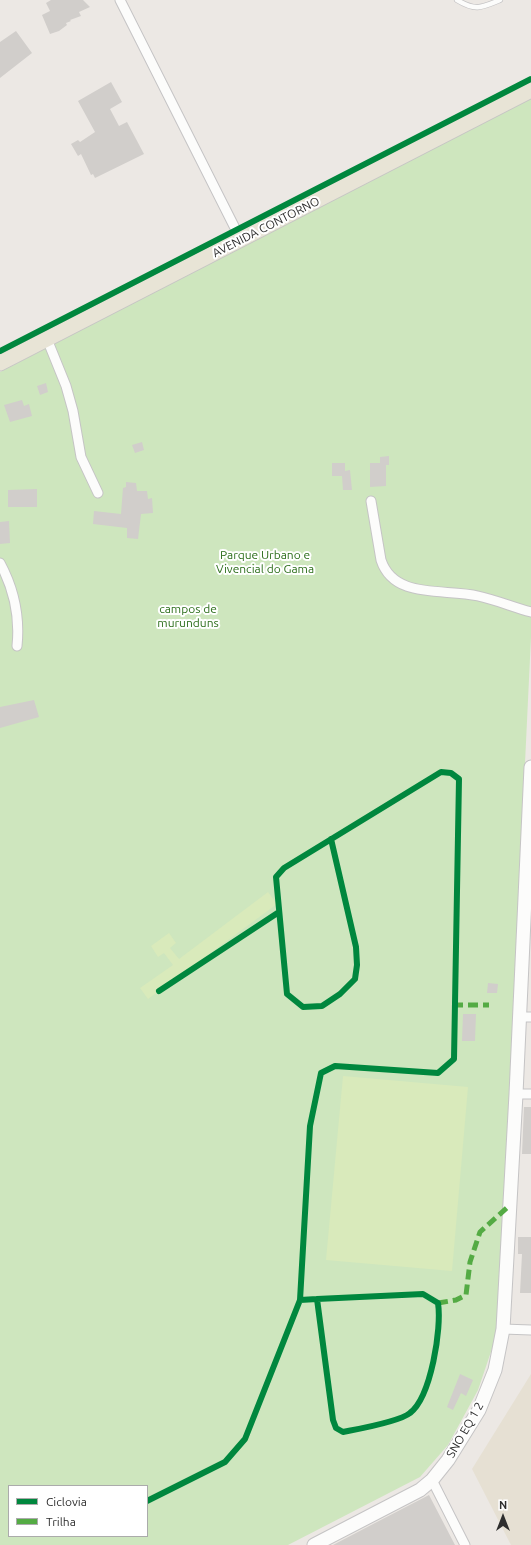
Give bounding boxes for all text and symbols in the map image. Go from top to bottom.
street label: AVENIDA CONTORNO [210,194,322,260]
park label: Parque Urbano e Vivencial do Gama [216,548,314,576]
park label: campos de murunduns [157,602,219,630]
street label: SNO EQ 1 2 [443,1400,487,1460]
legend [8,1485,148,1537]
text: Ciclovia [46,1495,87,1508]
north arrow [483,1497,523,1537]
text: N [499,1499,507,1511]
text: Trilha [46,1515,76,1528]

